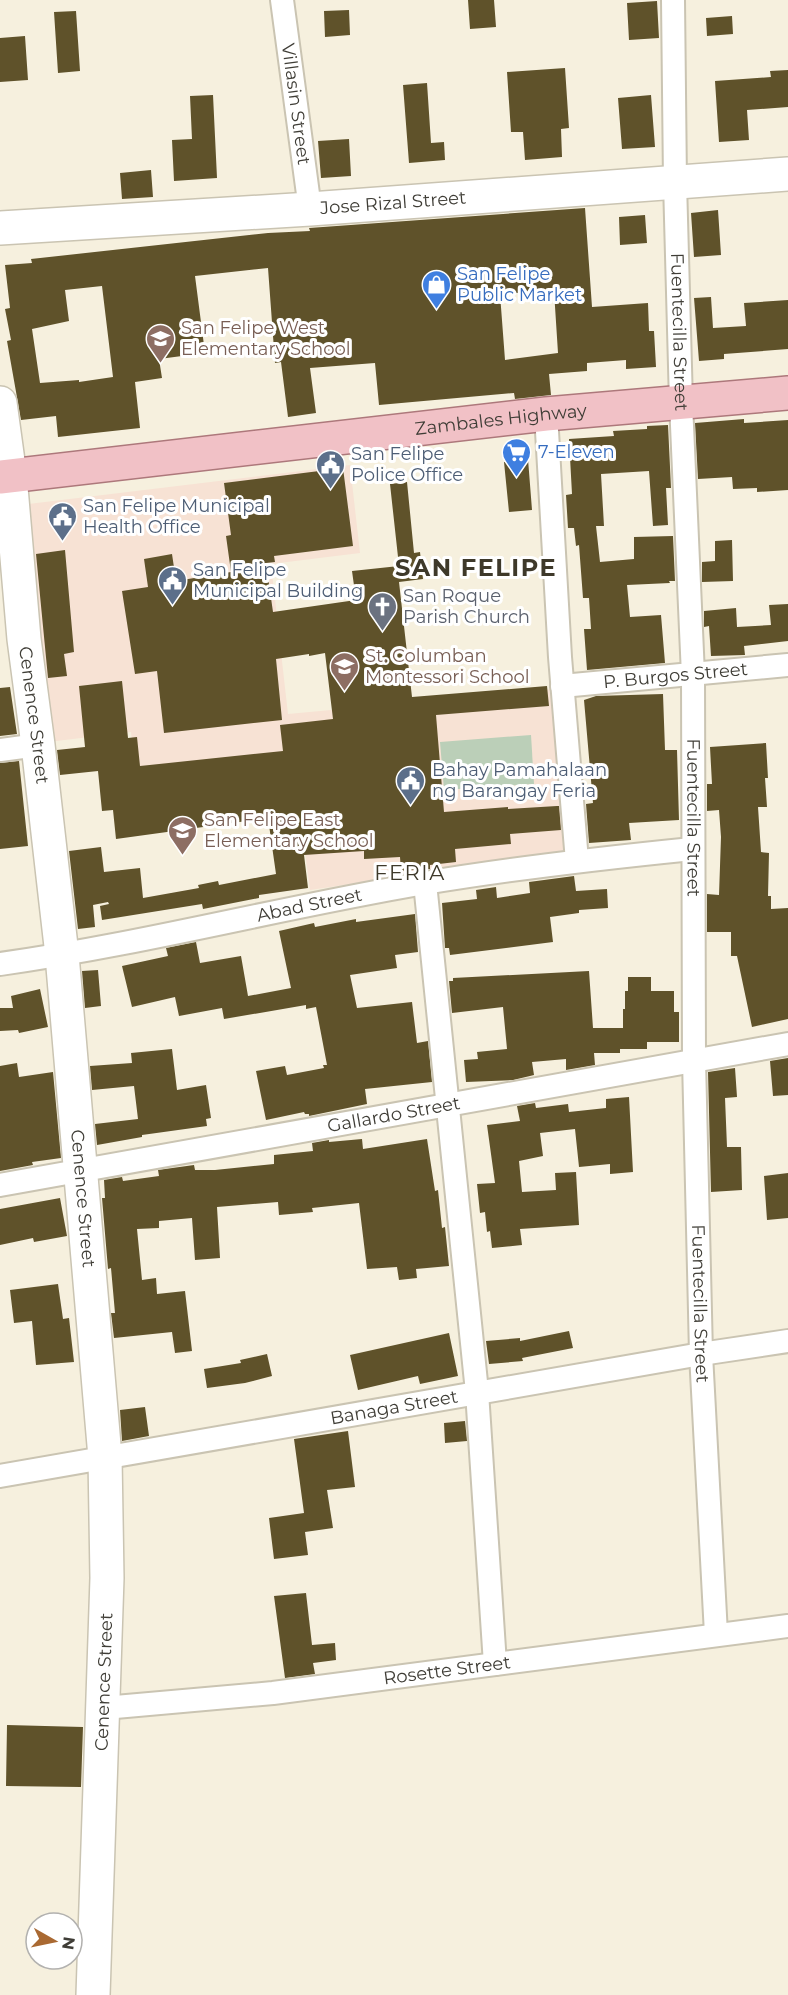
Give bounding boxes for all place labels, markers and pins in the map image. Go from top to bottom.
place label: San Felipe Public Market [457,263,582,306]
shop icon: San Felipe Public Market [420,268,452,310]
place label: San Felipe West Elementary School [181,317,351,360]
school or university icon: San Felipe West Elementary School [144,322,176,364]
supermarket icon: 7-Eleven [501,436,533,478]
place label: 7-Eleven [538,441,615,463]
place label: San Felipe Police Office [351,443,463,486]
public building icon: San Felipe Police Office [314,448,346,490]
place label: San Felipe Municipal Health Office [83,495,270,538]
public building icon: San Felipe Municipal Health Office [46,500,78,542]
place label: San Felipe Municipal Building [193,559,363,602]
public building icon: San Felipe Municipal Building [156,564,188,606]
place label: San Roque Parish Church [403,585,530,628]
church icon: San Roque Parish Church [366,590,398,632]
place label: St. Columban Montessori School [365,645,530,688]
school or university icon: St. Columban Montessori School [328,650,360,692]
place label: Bahay Pamahalaan ng Barangay Feria [432,759,607,802]
public building icon: Bahay Pamahalaan ng Barangay Feria [395,764,427,806]
place label: San Felipe East Elementary School [204,809,374,852]
school or university icon: San Felipe East Elementary School [167,814,199,856]

